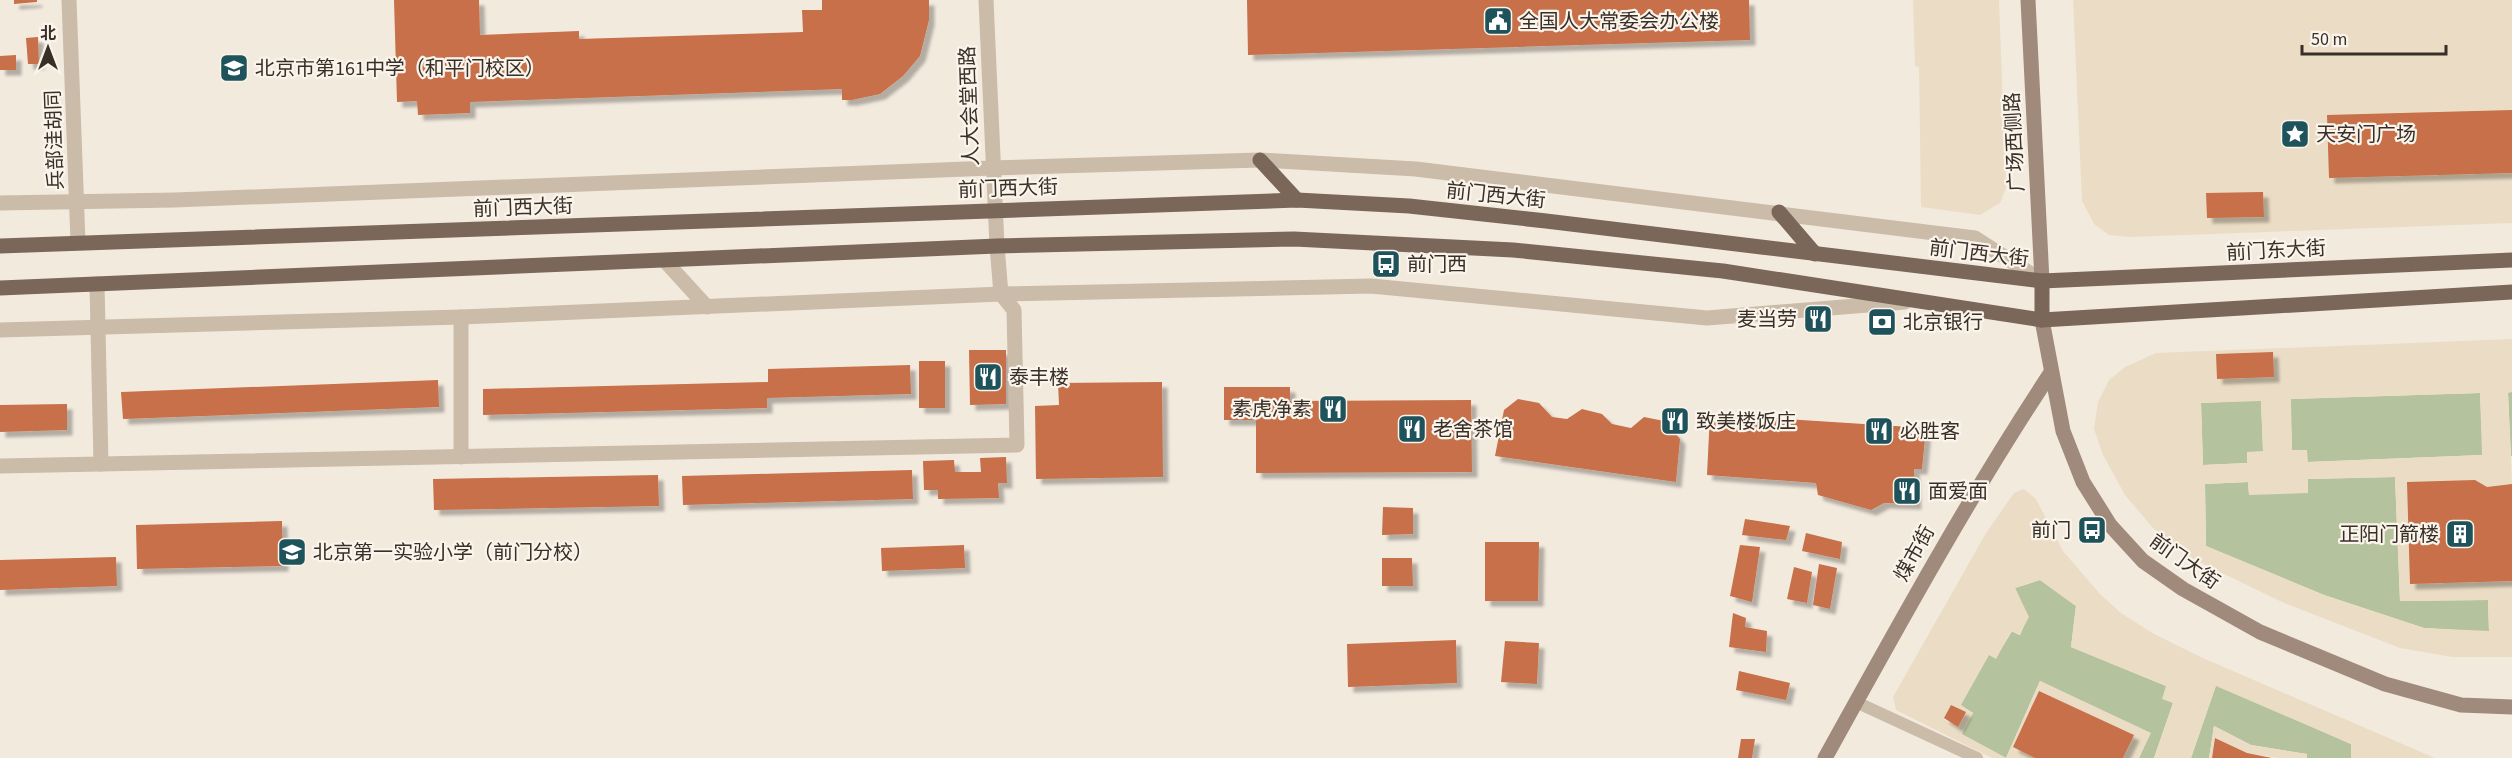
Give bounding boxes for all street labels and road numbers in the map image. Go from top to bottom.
street label: 人大会堂西路 [954,46,986,166]
street label: 兵部洼胡同 [39,90,71,190]
street label: 广场西侧路 [1998,91,2032,193]
street label: 前门西大街 [958,173,1058,205]
street label: 前门西大街 [1445,177,1547,215]
street label: 前门西大街 [473,192,573,224]
street label: 前门西大街 [1928,234,2030,274]
street label: 前门东大街 [2225,234,2327,268]
street label: 煤市街 [1888,520,1942,587]
street label: 前门大街 [2144,527,2225,596]

